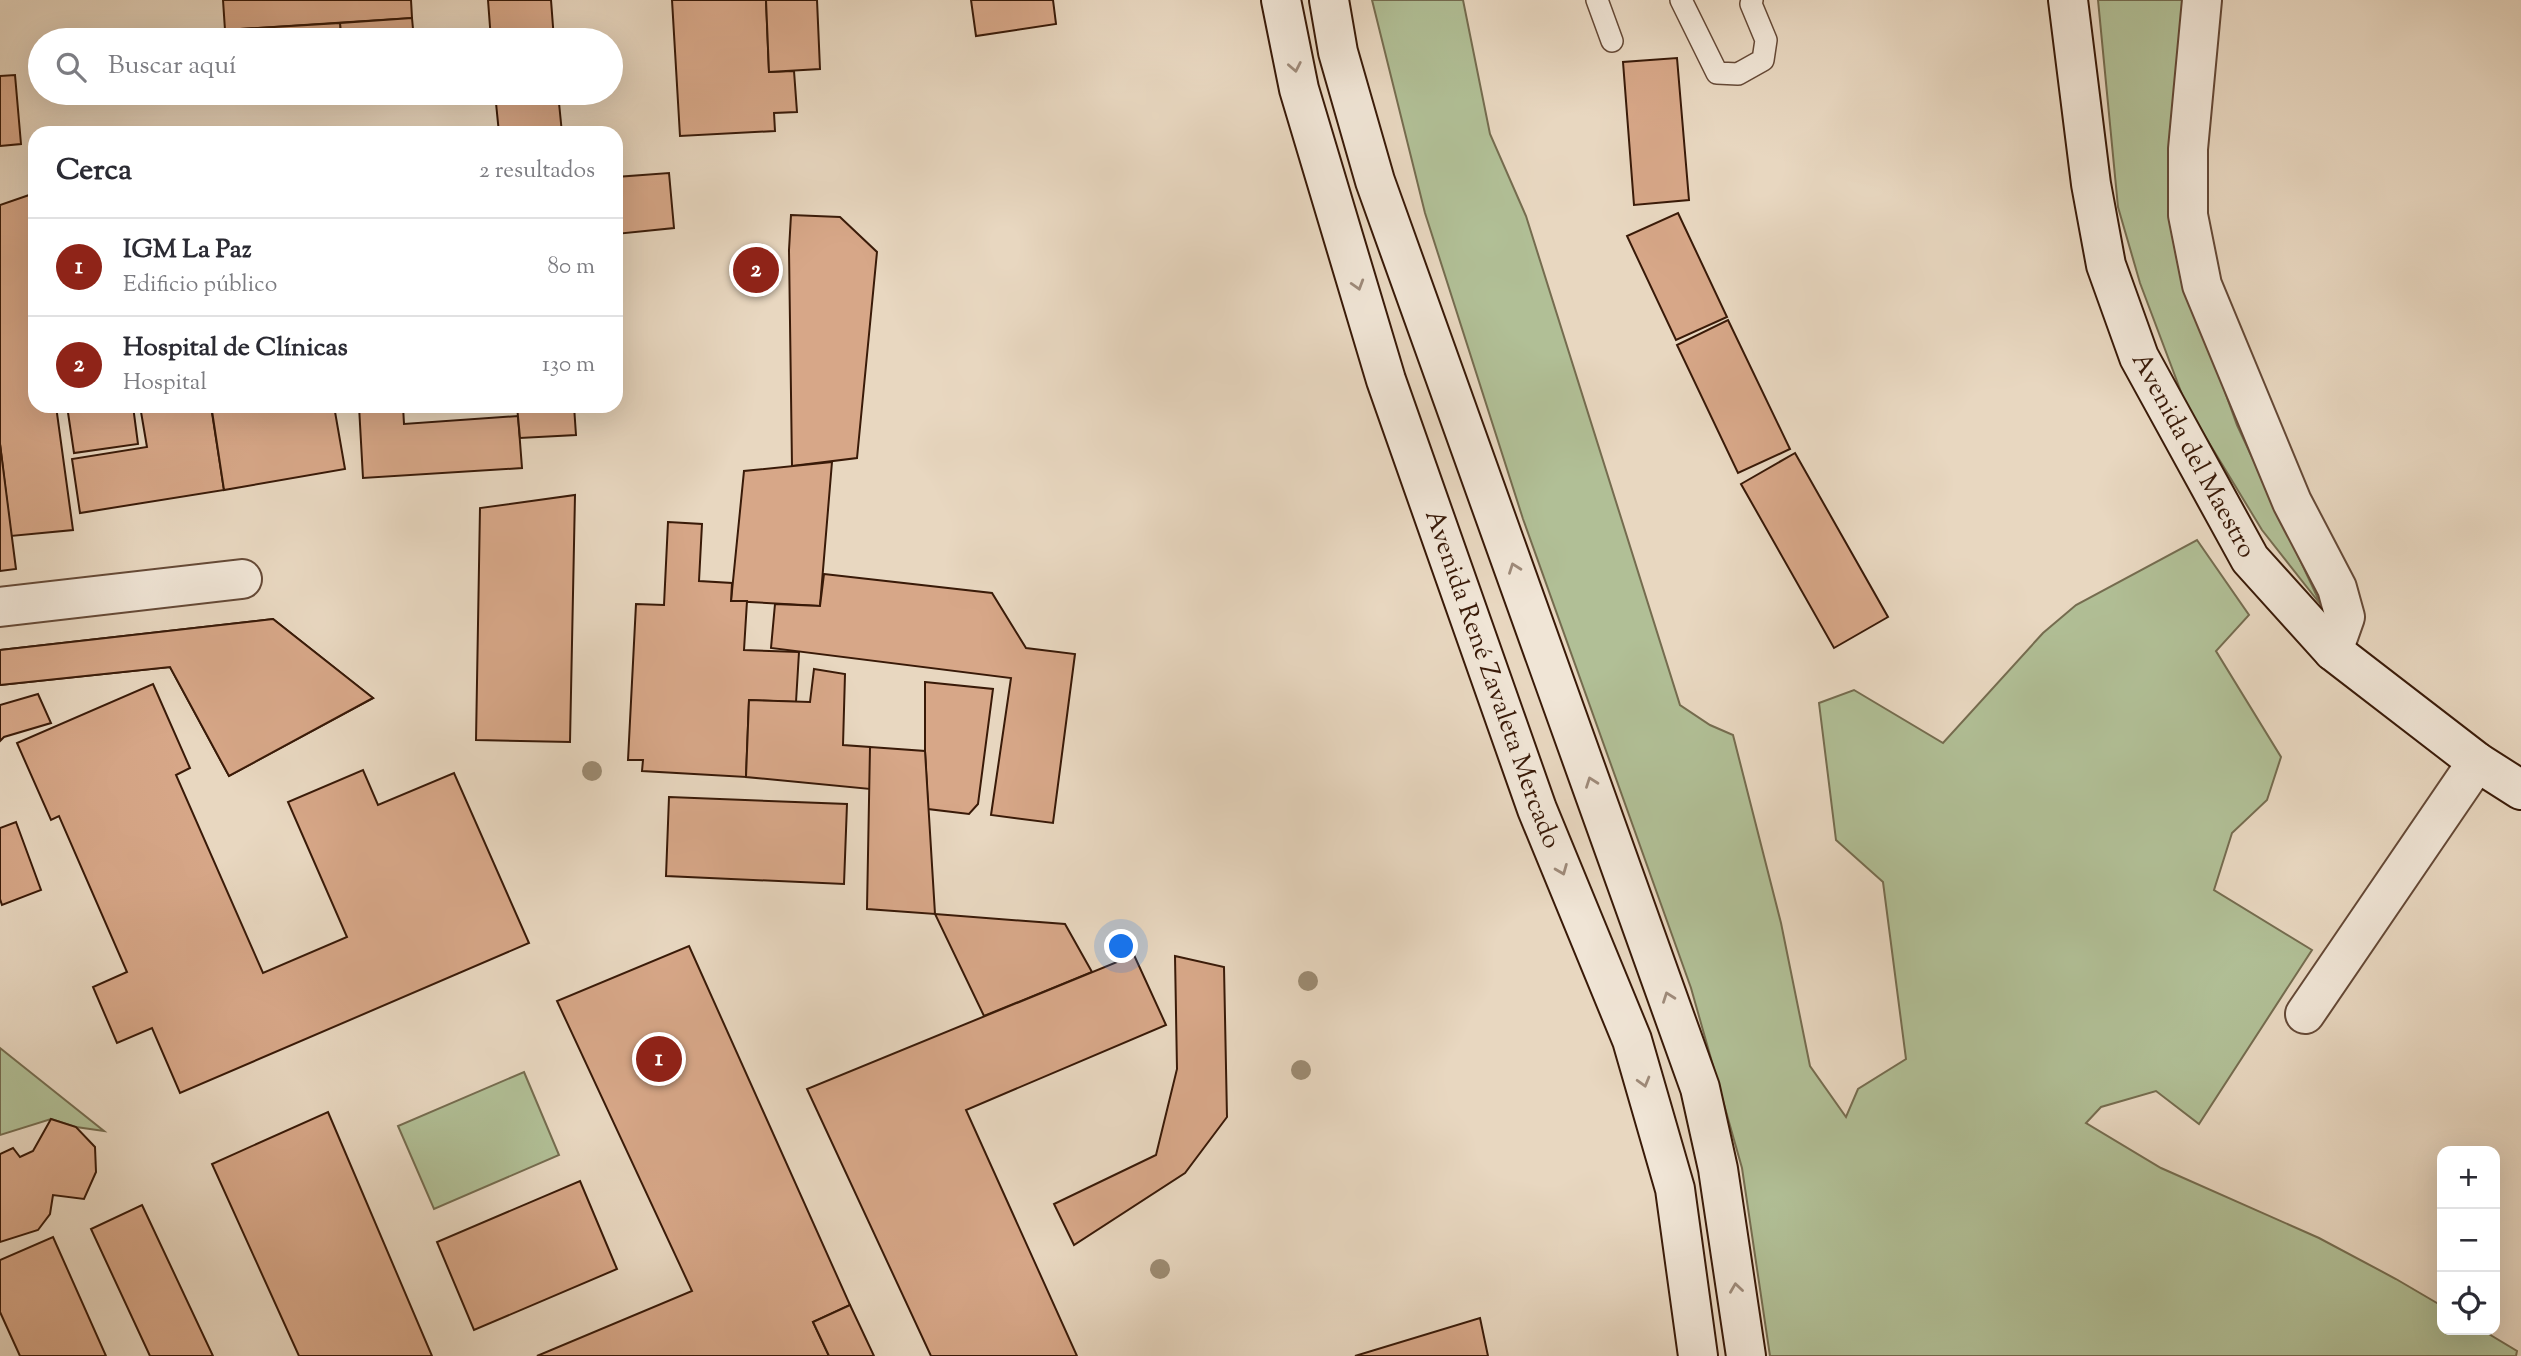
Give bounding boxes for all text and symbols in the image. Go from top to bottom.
search box [28,28,623,105]
icon: search [52,48,90,86]
text: Buscar aquí [108,48,237,85]
one-way arrow [1286,61,1301,73]
text: Cerca [56,150,132,193]
text: 2 resultados [479,155,595,188]
text: IGM La Paz [123,232,252,269]
pin: 2 [733,244,779,296]
text: 1 [75,251,83,284]
text: 80 m [547,251,595,284]
text: Edificio público [123,269,277,302]
one-way arrow [1349,279,1364,291]
text: Hospital de Clínicas [123,330,348,367]
street label: Avenida del Maestro [2122,346,2265,565]
text: 2 [74,349,84,382]
text: 130 m [542,349,595,382]
text: Hospital [123,367,207,400]
street label: Avenida René Zavaleta Mercado [1415,505,1570,854]
one-way arrow [1508,563,1522,575]
one-way arrow [1585,777,1599,789]
one-way arrow [1554,863,1568,875]
your location [1104,929,1138,963]
one-way arrow [1662,991,1676,1003]
pin: 1 [636,1033,682,1085]
one-way arrow [1636,1076,1651,1088]
map controls [2437,1146,2500,1335]
button: + [2437,1146,2500,1209]
button: − [2437,1209,2500,1272]
button: locate [2437,1272,2500,1335]
one-way arrow [1729,1283,1744,1294]

